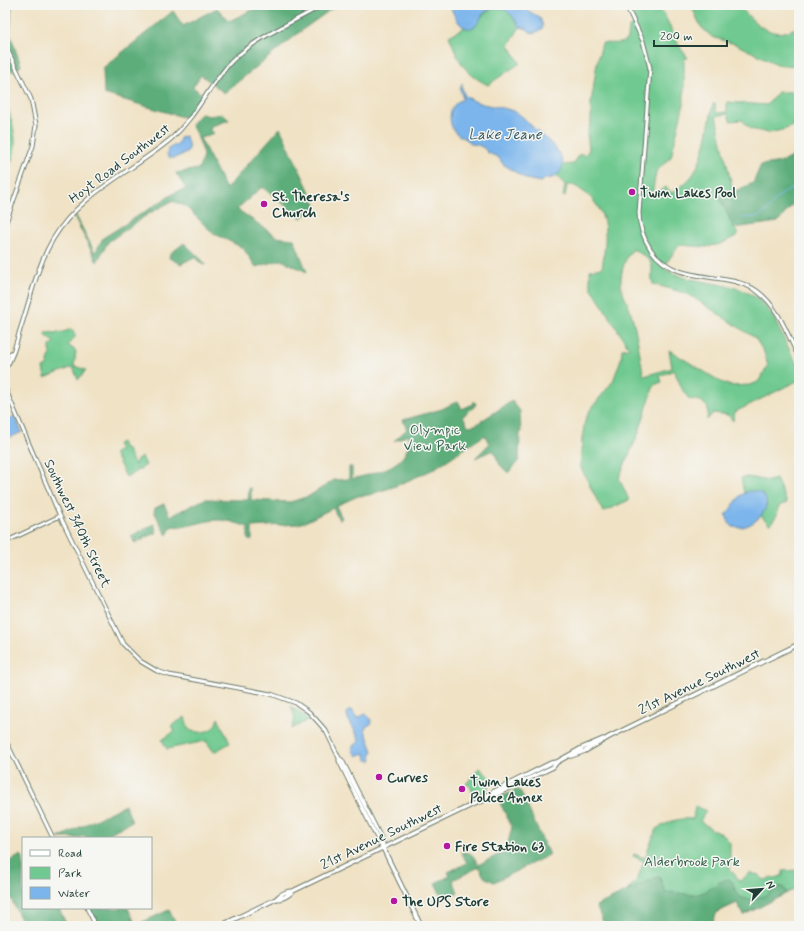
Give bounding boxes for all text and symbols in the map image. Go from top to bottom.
scale bar [654,22,727,48]
text: 200 m [660,29,693,45]
street label: Hoyt Road Southwest [65,120,174,208]
water label: Lake Jeane [468,125,543,145]
place label: Twin Lakes Pool [640,184,736,202]
marker: Twin Lakes Pool [627,187,637,197]
place label: St. Theresa's Church [272,188,350,222]
marker: St. Theresa's Church [259,199,269,209]
park label: Olympic View Park [404,421,467,455]
street label: Southwest 340th Street [39,456,115,591]
street label: 21st Avenue Southwest [636,644,764,719]
place label: Curves [387,769,429,787]
marker: Curves [374,772,384,782]
place label: Twin Lakes Police Annex [470,773,543,807]
marker: Twin Lakes Police Annex [457,784,467,794]
street label: 21st Avenue Southwest [318,799,446,874]
legend [22,837,152,909]
place label: Fire Station 63 [455,838,544,856]
marker: Fire Station 63 [442,841,452,851]
text: Road [58,846,82,862]
park label: Alderbrook Park [644,853,740,871]
text: Park [58,866,82,882]
north arrow [742,869,782,909]
text: N [762,879,778,891]
text: Water [58,886,90,902]
place label: The UPS Store [402,893,489,911]
marker: The UPS Store [389,896,399,906]

